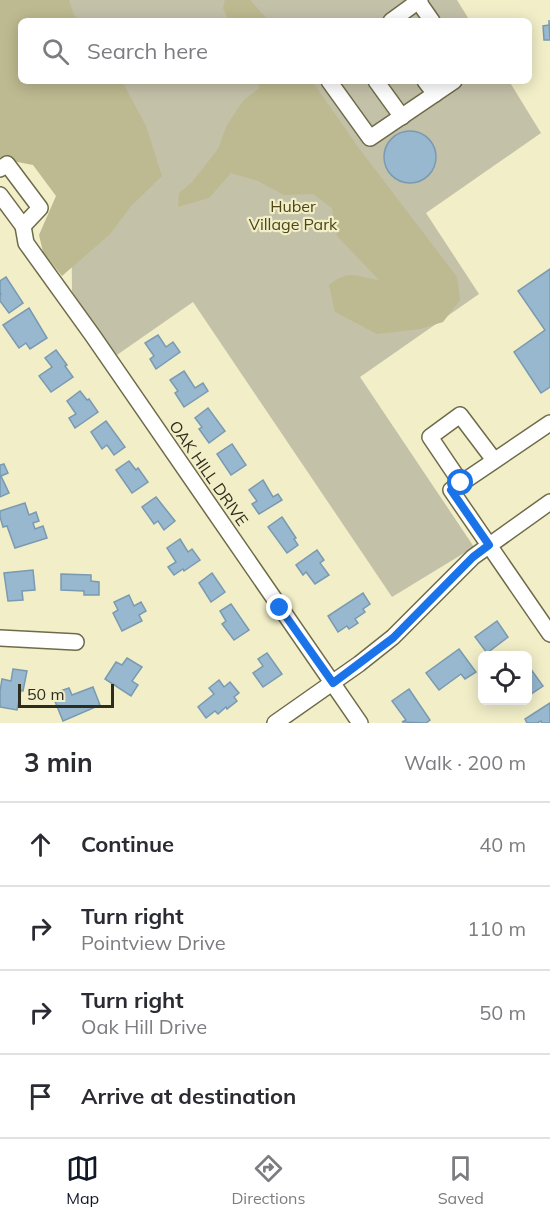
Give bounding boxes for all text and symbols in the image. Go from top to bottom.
search box [18,18,532,84]
icon: search [39,35,72,68]
text: Search here [87,37,208,65]
park label: Huber Village Park [249,196,338,234]
street label: OAK HILL DRIVE [165,416,253,530]
route start [447,469,473,495]
route end [266,594,292,620]
map controls [478,651,532,705]
button: locate [478,651,532,705]
scale bar [18,681,114,708]
text: 50 m [27,684,64,704]
text: 3 min [24,746,93,779]
text: Walk · 200 m [404,750,526,775]
icon: ahead [24,828,57,861]
text: Continue [81,830,174,858]
text: 40 m [479,832,526,857]
text: Turn right [81,902,184,930]
icon: right [24,912,57,945]
text: 110 m [467,916,526,941]
text: Pointview Drive [81,930,226,955]
text: Turn right [81,986,184,1014]
icon: right [24,996,57,1029]
text: 50 m [479,1000,526,1025]
text: Oak Hill Drive [81,1014,207,1039]
icon: arrive [24,1080,57,1113]
text: Arrive at destination [81,1082,296,1110]
tab: Map [66,1152,99,1208]
tab: Directions [231,1152,305,1208]
tab: Saved [438,1152,484,1208]

